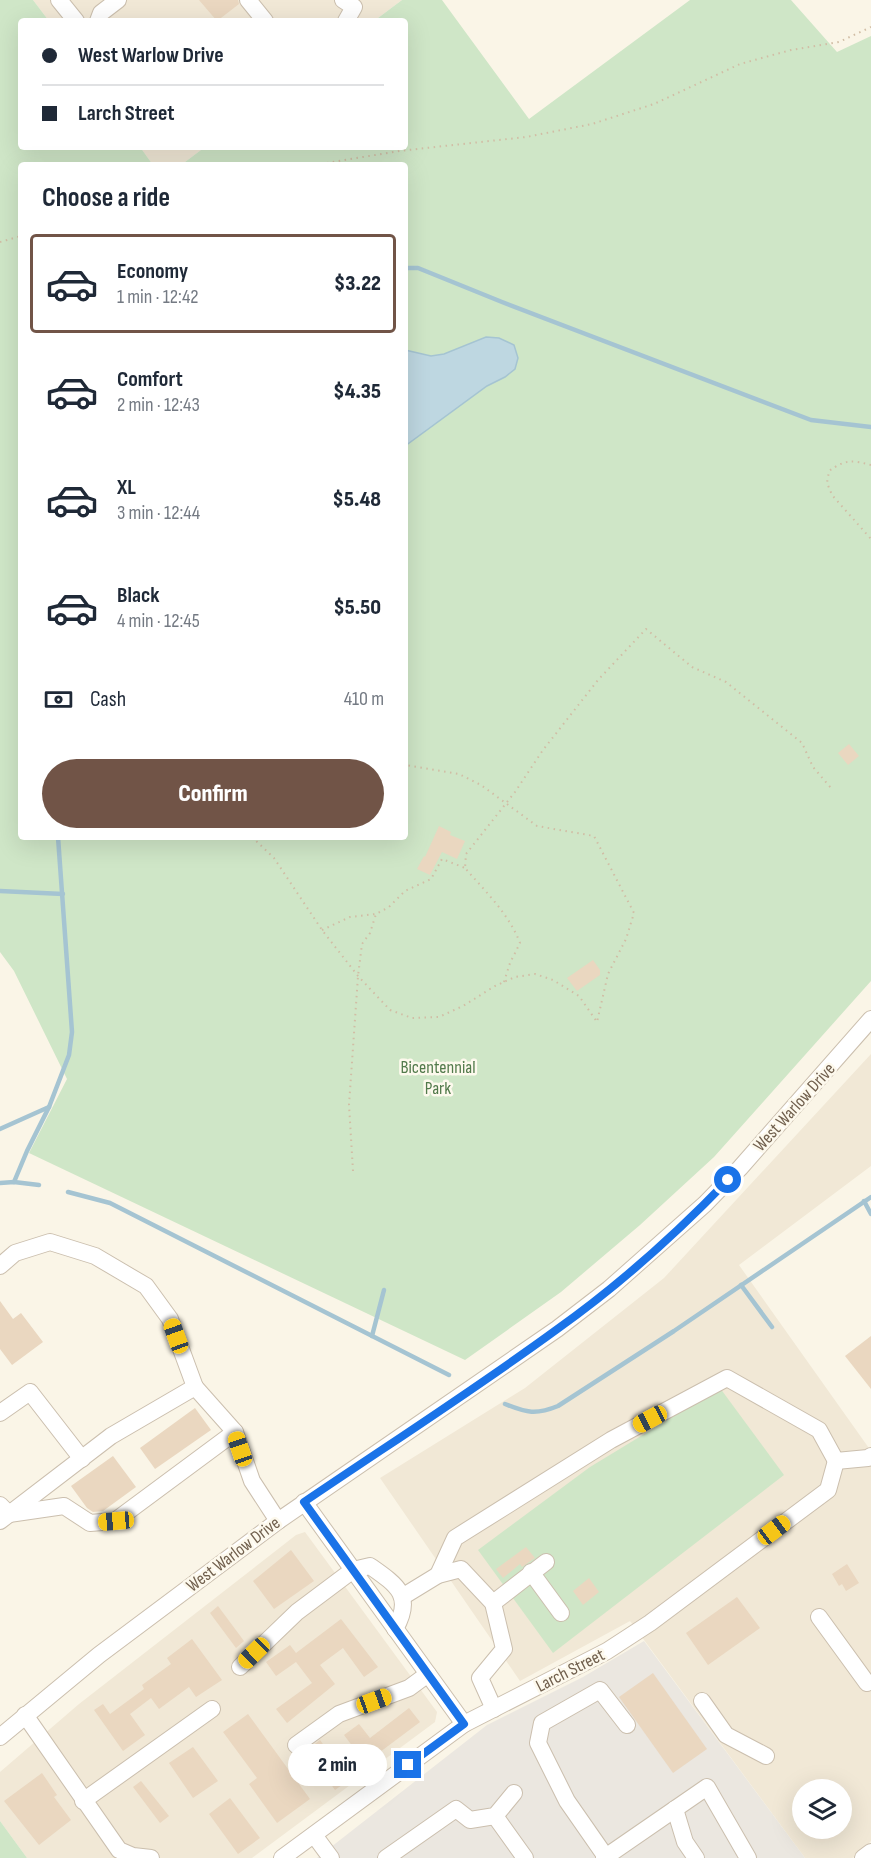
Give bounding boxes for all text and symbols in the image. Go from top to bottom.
text: West Warlow Drive [78,42,224,69]
text: Larch Street [78,100,175,127]
text: Choose a ride [42,182,170,214]
icon: car [45,257,99,311]
text: Economy [117,258,188,285]
text: $3.22 [334,270,381,297]
text: 1 min · 12:42 [117,285,199,309]
icon: car [45,365,99,419]
text: Comfort [117,366,183,393]
text: $4.35 [333,378,381,405]
text: 2 min · 12:43 [117,393,200,417]
icon: car [45,473,99,527]
text: XL [117,474,136,501]
text: $5.48 [333,486,381,513]
text: 3 min · 12:44 [117,501,200,525]
icon: car [45,581,99,635]
text: Black [117,582,159,609]
text: $5.50 [333,594,381,621]
text: 4 min · 12:45 [117,609,200,633]
icon: cash [42,683,75,716]
text: Cash [90,686,126,713]
text: 410 m [344,687,384,711]
button: Confirm [42,759,384,828]
park label: Bicentennial Park [400,1057,476,1099]
street label: West Warlow Drive [749,1059,840,1156]
route start [714,1166,741,1193]
car [161,1316,191,1356]
car [630,1403,670,1435]
car [226,1429,254,1469]
car [97,1510,135,1532]
street label: West Warlow Drive [182,1512,284,1596]
car [754,1512,794,1548]
car [235,1634,273,1672]
street label: Larch Street [532,1644,609,1697]
car [354,1686,394,1716]
callout: 2 min [288,1744,387,1786]
route end [394,1751,421,1778]
text: 2 min [318,1753,357,1777]
map controls [792,1779,852,1839]
button: layers [792,1779,852,1839]

